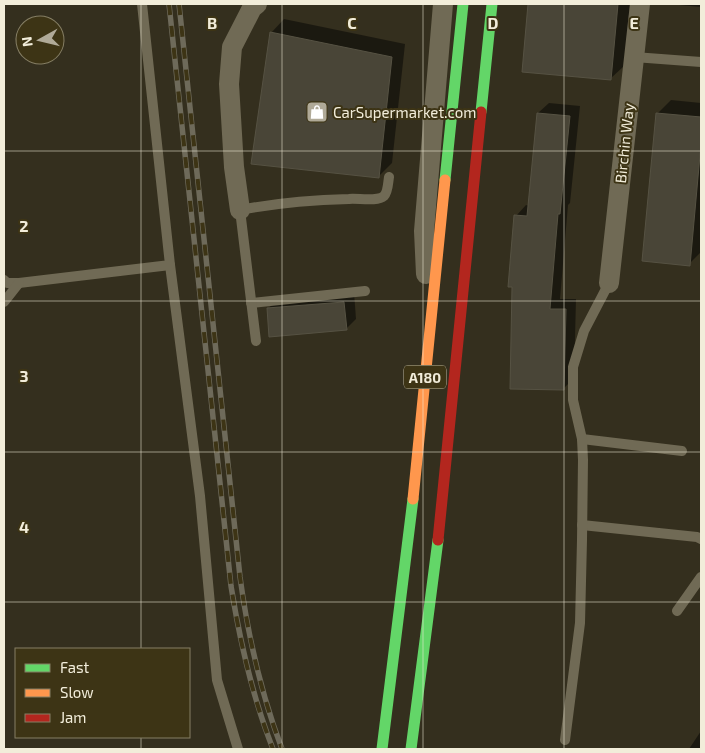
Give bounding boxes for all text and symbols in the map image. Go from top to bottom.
text: B [207,13,217,32]
text: C [347,13,357,32]
text: D [488,13,499,32]
text: E [629,13,639,32]
north arrow [15,15,65,65]
text: N [18,36,36,48]
shop icon: CarSupermarket.com [305,100,329,124]
street label: Birchin Way [611,102,637,184]
place label: CarSupermarket.com [333,103,476,121]
text: 2 [19,216,29,235]
text: 3 [19,366,29,385]
road number: A180 [404,366,446,388]
text: 4 [19,517,29,536]
legend [15,648,190,738]
text: Fast [60,658,90,676]
text: Slow [60,683,94,701]
text: Jam [60,708,86,726]

